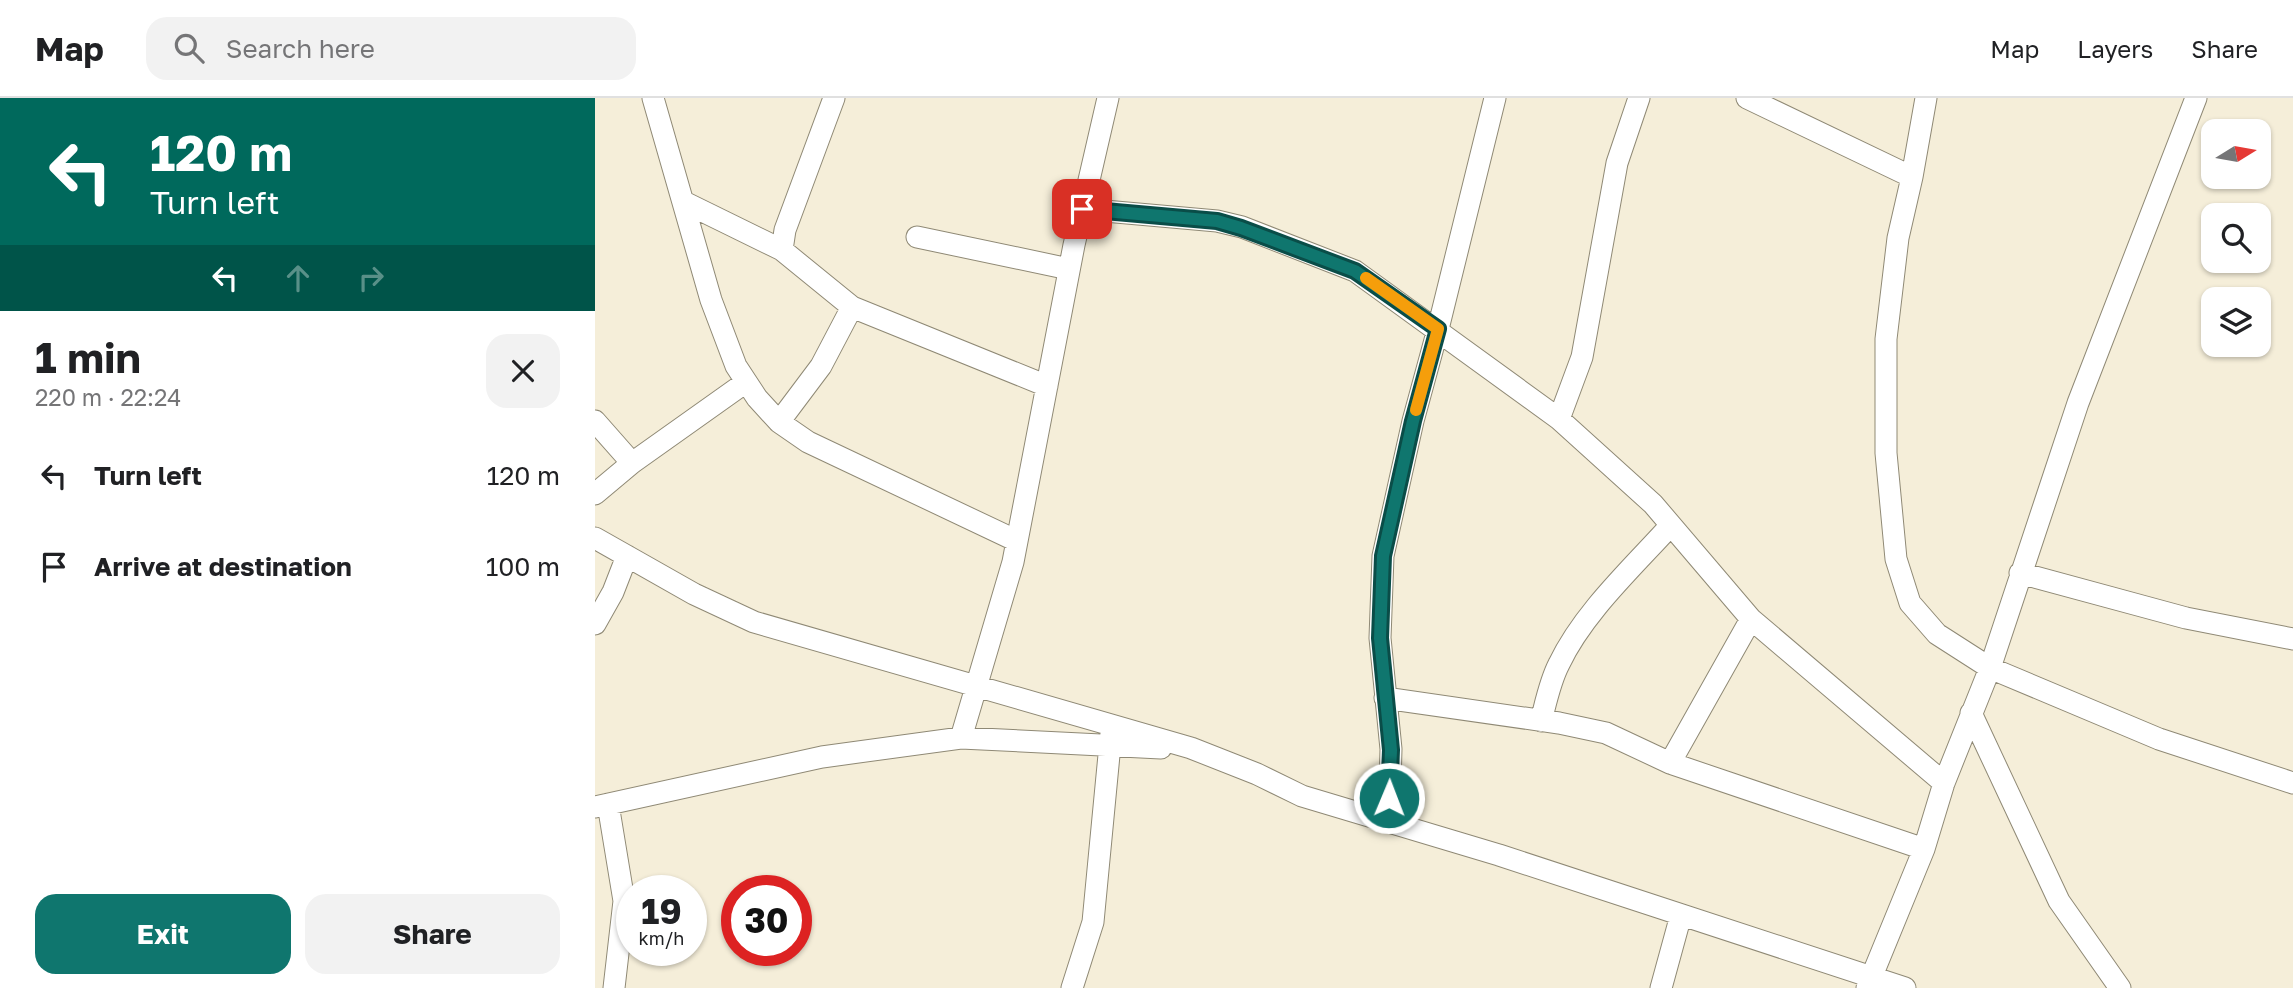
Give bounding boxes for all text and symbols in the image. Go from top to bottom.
search box [146,17,636,80]
text: Map [35,29,104,68]
icon: search [170,29,208,67]
text: Search here [226,33,375,64]
text: Map [1990,34,2039,63]
text: Layers [2077,34,2153,63]
text: Share [2191,34,2258,63]
north arrow [2201,119,2271,189]
map controls [2201,119,2271,357]
text: 120 m [150,123,292,182]
icon: left [35,126,126,217]
pin [1052,179,1112,239]
text: Turn left [150,183,279,221]
icon: arrive [1063,190,1101,228]
button: search [2201,203,2271,273]
icon: left [206,259,244,297]
icon: ahead [279,259,317,297]
icon: right [352,259,390,297]
button: layers [2201,287,2271,357]
text: 1 min [35,332,141,382]
button: close [486,334,560,408]
text: 220 m · 22:24 [35,383,181,411]
icon: left [35,457,73,495]
text: Turn left [94,460,202,491]
text: 120 m [487,460,560,491]
icon: arrive [35,548,73,586]
text: Arrive at destination [94,551,352,582]
text: 100 m [486,551,560,582]
position arrow [1352,761,1426,835]
speed limit sign: 30 [721,875,812,966]
text: 19 [641,890,682,932]
button: Exit [35,894,291,974]
button: Share [305,894,560,974]
text: km/h [639,927,684,949]

